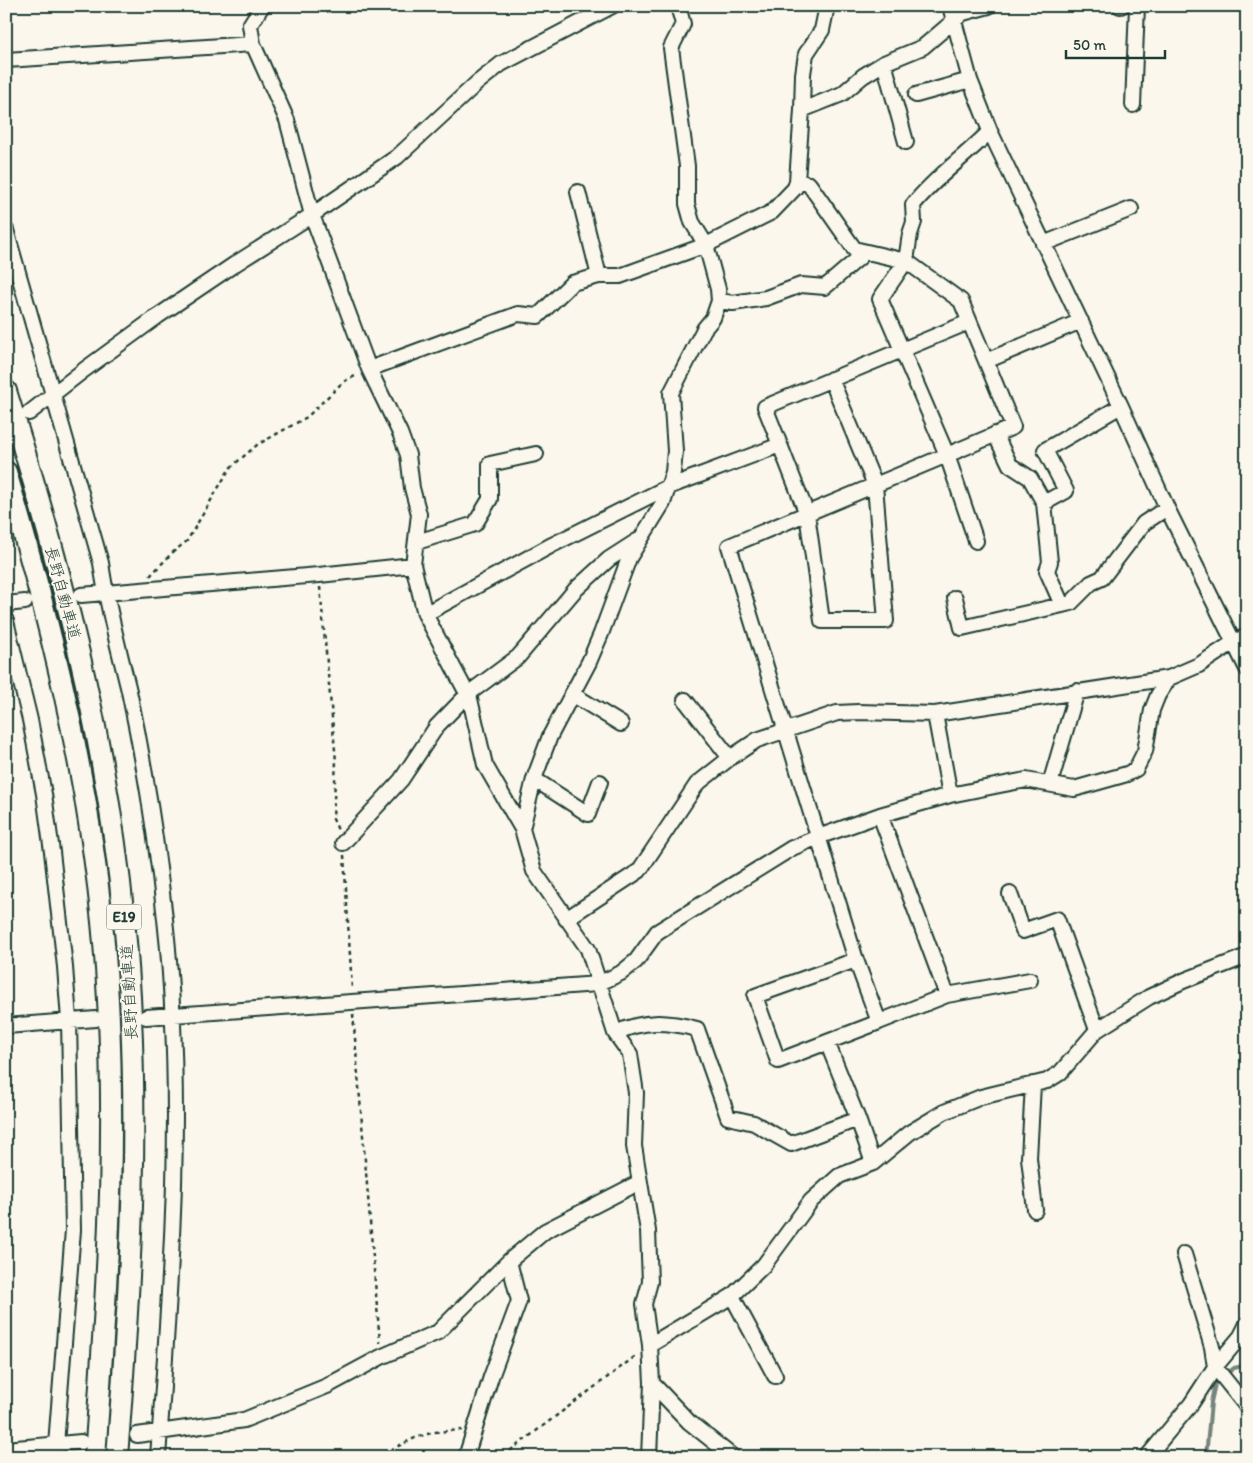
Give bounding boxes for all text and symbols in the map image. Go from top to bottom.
scale bar [1066,28,1164,60]
text: 50 m [1073,36,1106,54]
street label: 長野自動車道 [41,544,85,642]
road number: E19 [106,904,142,930]
street label: 長野自動車道 [117,944,141,1040]

